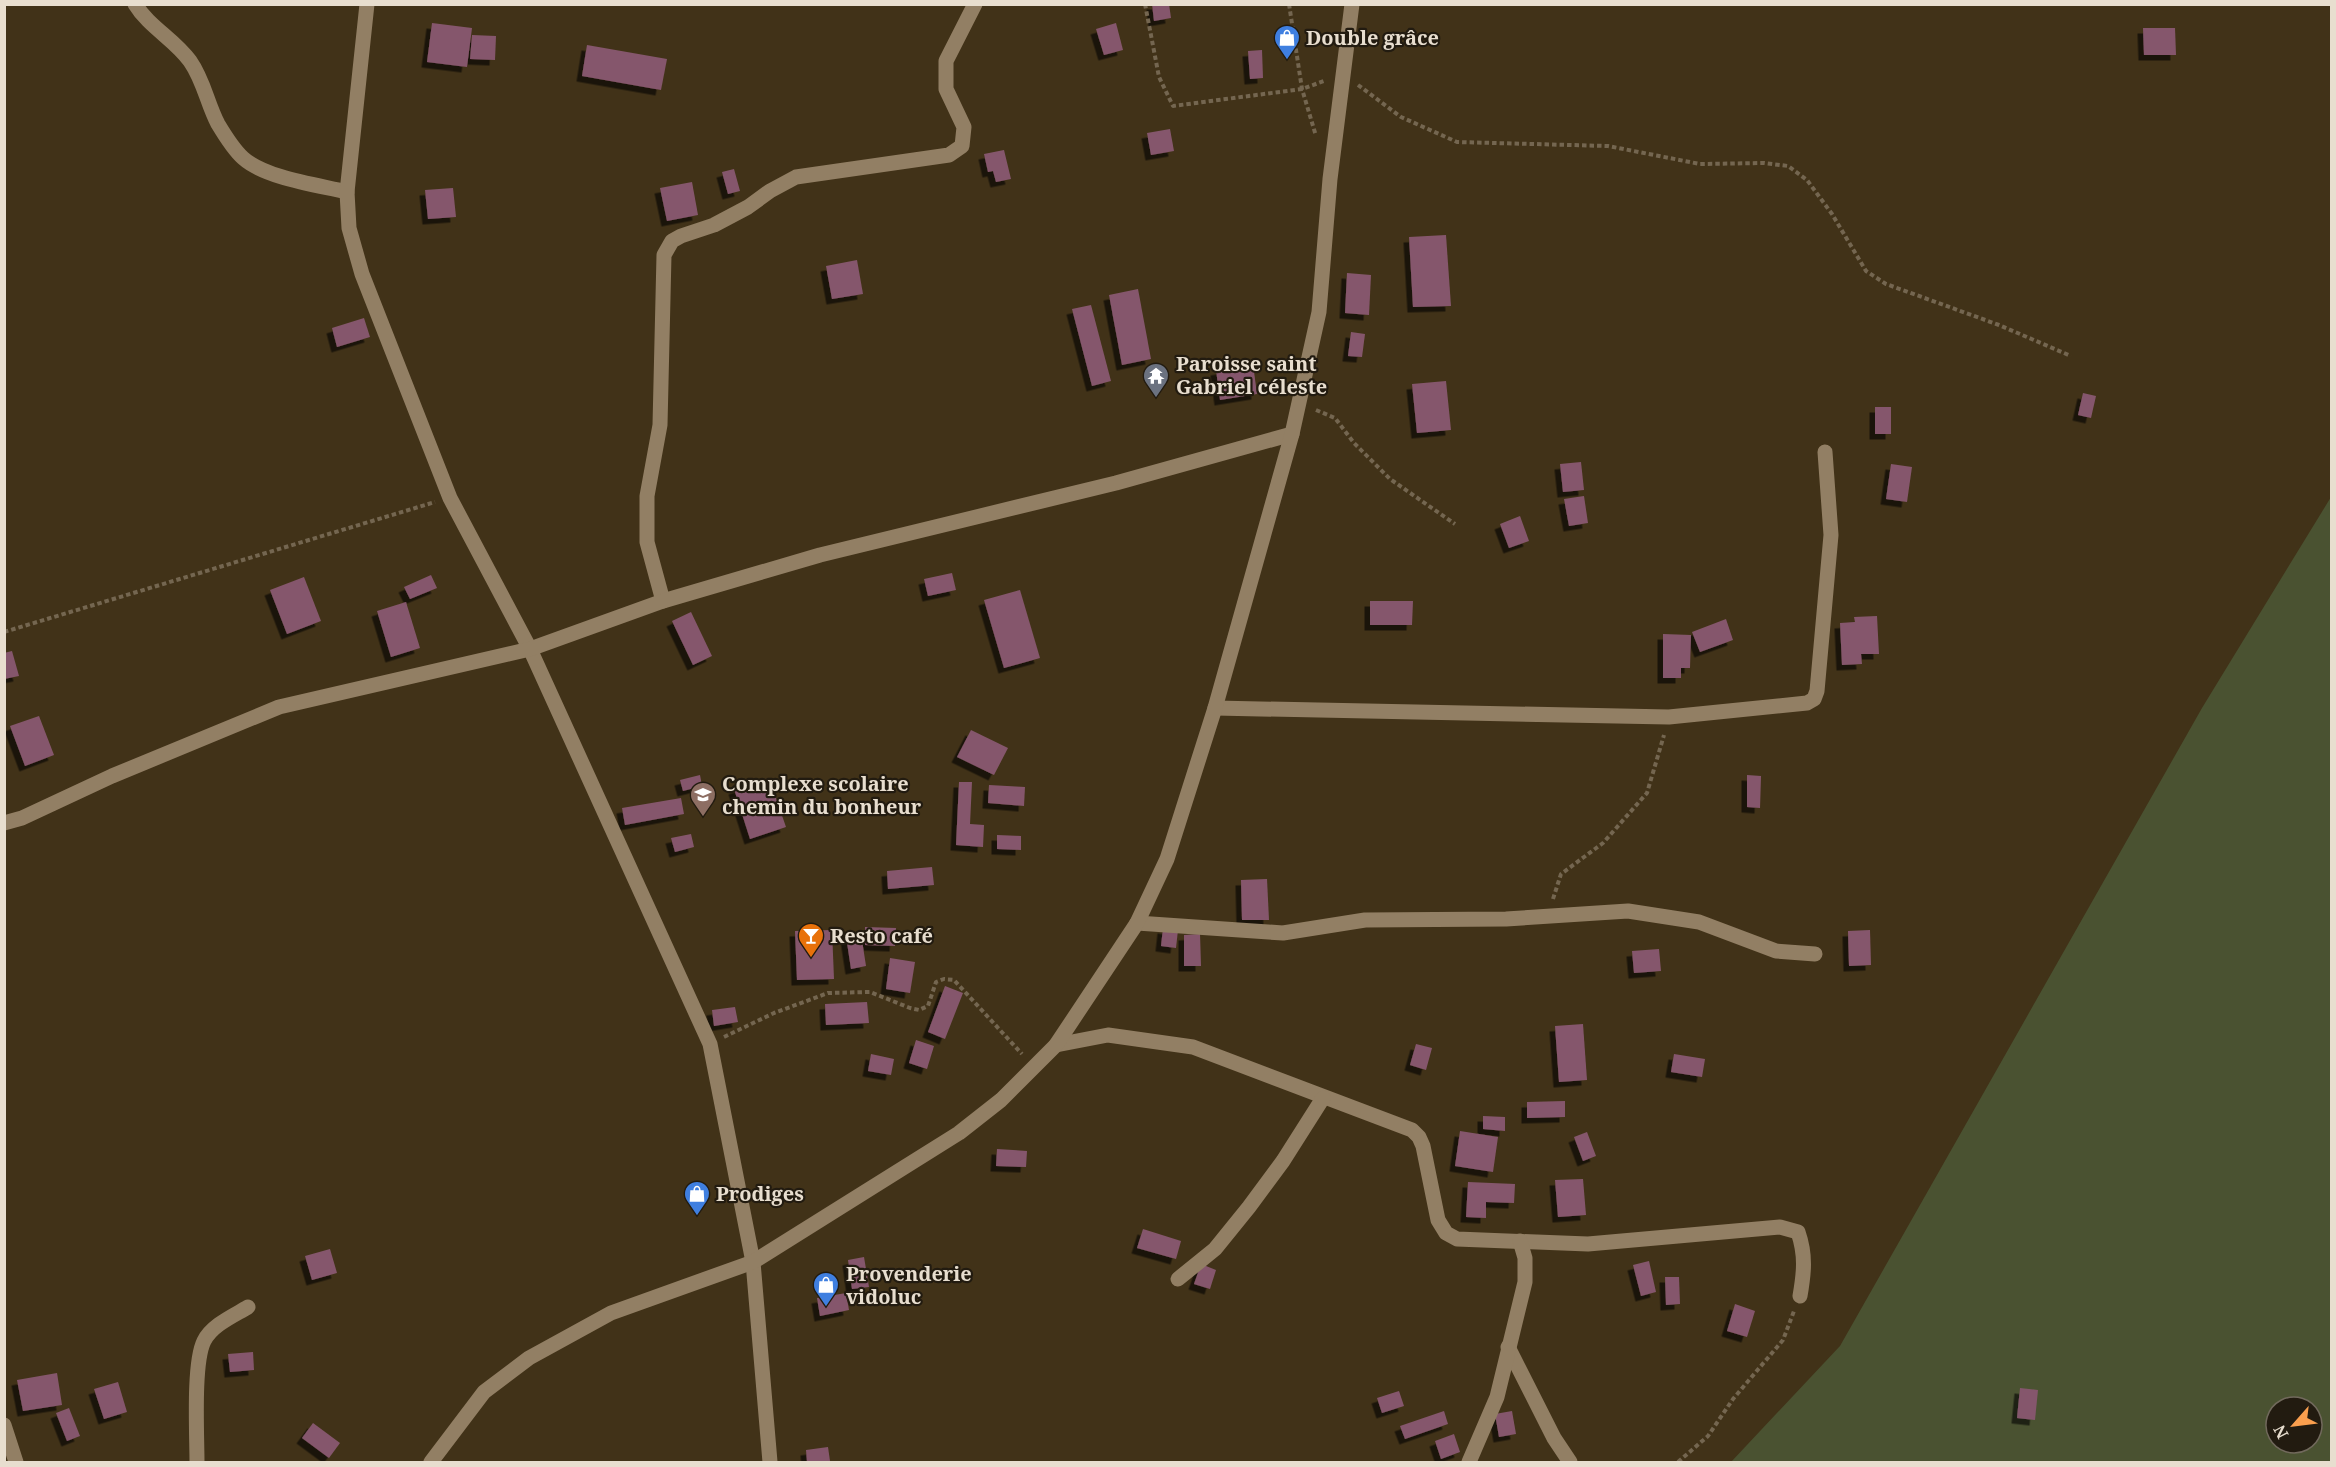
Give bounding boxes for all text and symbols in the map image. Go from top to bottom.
shop icon: Double grâce [1272,23,1302,61]
place label: Double grâce [1306,24,1439,51]
place label: Paroisse saint Gabriel céleste [1176,350,1327,400]
temple icon: Paroisse saint Gabriel céleste [1141,361,1171,399]
place label: Complexe scolaire chemin du bonheur [722,770,922,820]
school or university icon: Complexe scolaire chemin du bonheur [688,780,718,818]
bar icon: Resto café [796,921,826,959]
place label: Resto café [830,922,933,949]
shop icon: Prodiges [682,1179,712,1217]
place label: Prodiges [716,1180,804,1207]
place label: Provenderie vidoluc [846,1260,972,1310]
shop icon: Provenderie vidoluc [811,1270,841,1308]
north arrow [2264,1395,2324,1455]
text: N [2268,1421,2293,1443]

